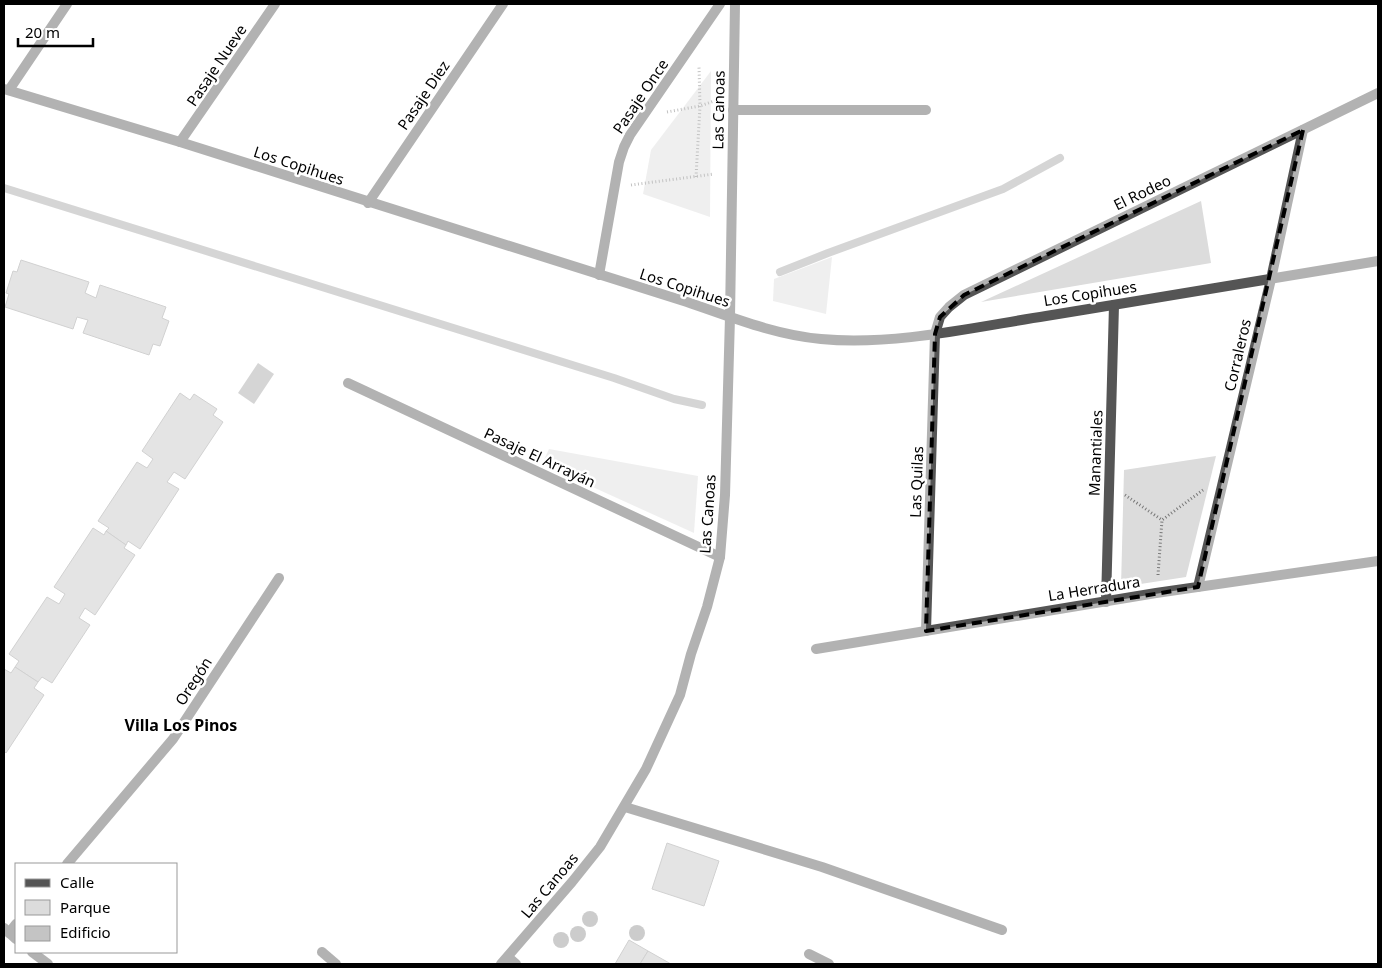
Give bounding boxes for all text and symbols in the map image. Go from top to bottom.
scale bar [18,15,92,47]
street label: Pasaje Nueve [181,20,251,110]
text: 20 m [25,22,60,42]
street label: Pasaje Once [608,55,672,137]
street label: Pasaje Diez [392,56,454,134]
street label: Las Canoas [707,70,729,150]
street label: Los Copihues [251,141,347,189]
street label: El Rodeo [1110,170,1174,214]
street label: Los Copihues [637,263,733,311]
street label: Los Copihues [1042,276,1138,310]
street label: Corraleros [1219,317,1255,393]
street label: Manantiales [1084,410,1106,496]
street label: Pasaje El Arrayán [481,422,599,492]
street label: Las Quilas [905,446,927,518]
street label: Las Canoas [694,474,720,554]
street label: La Herradura [1046,571,1142,605]
street label: Oregón [170,653,216,709]
district label: Villa Los Pinos [125,714,237,736]
street label: Las Canoas [516,848,582,922]
legend [15,863,178,953]
text: Calle [60,872,94,892]
text: Parque [60,897,110,917]
text: Edificio [60,922,111,942]

